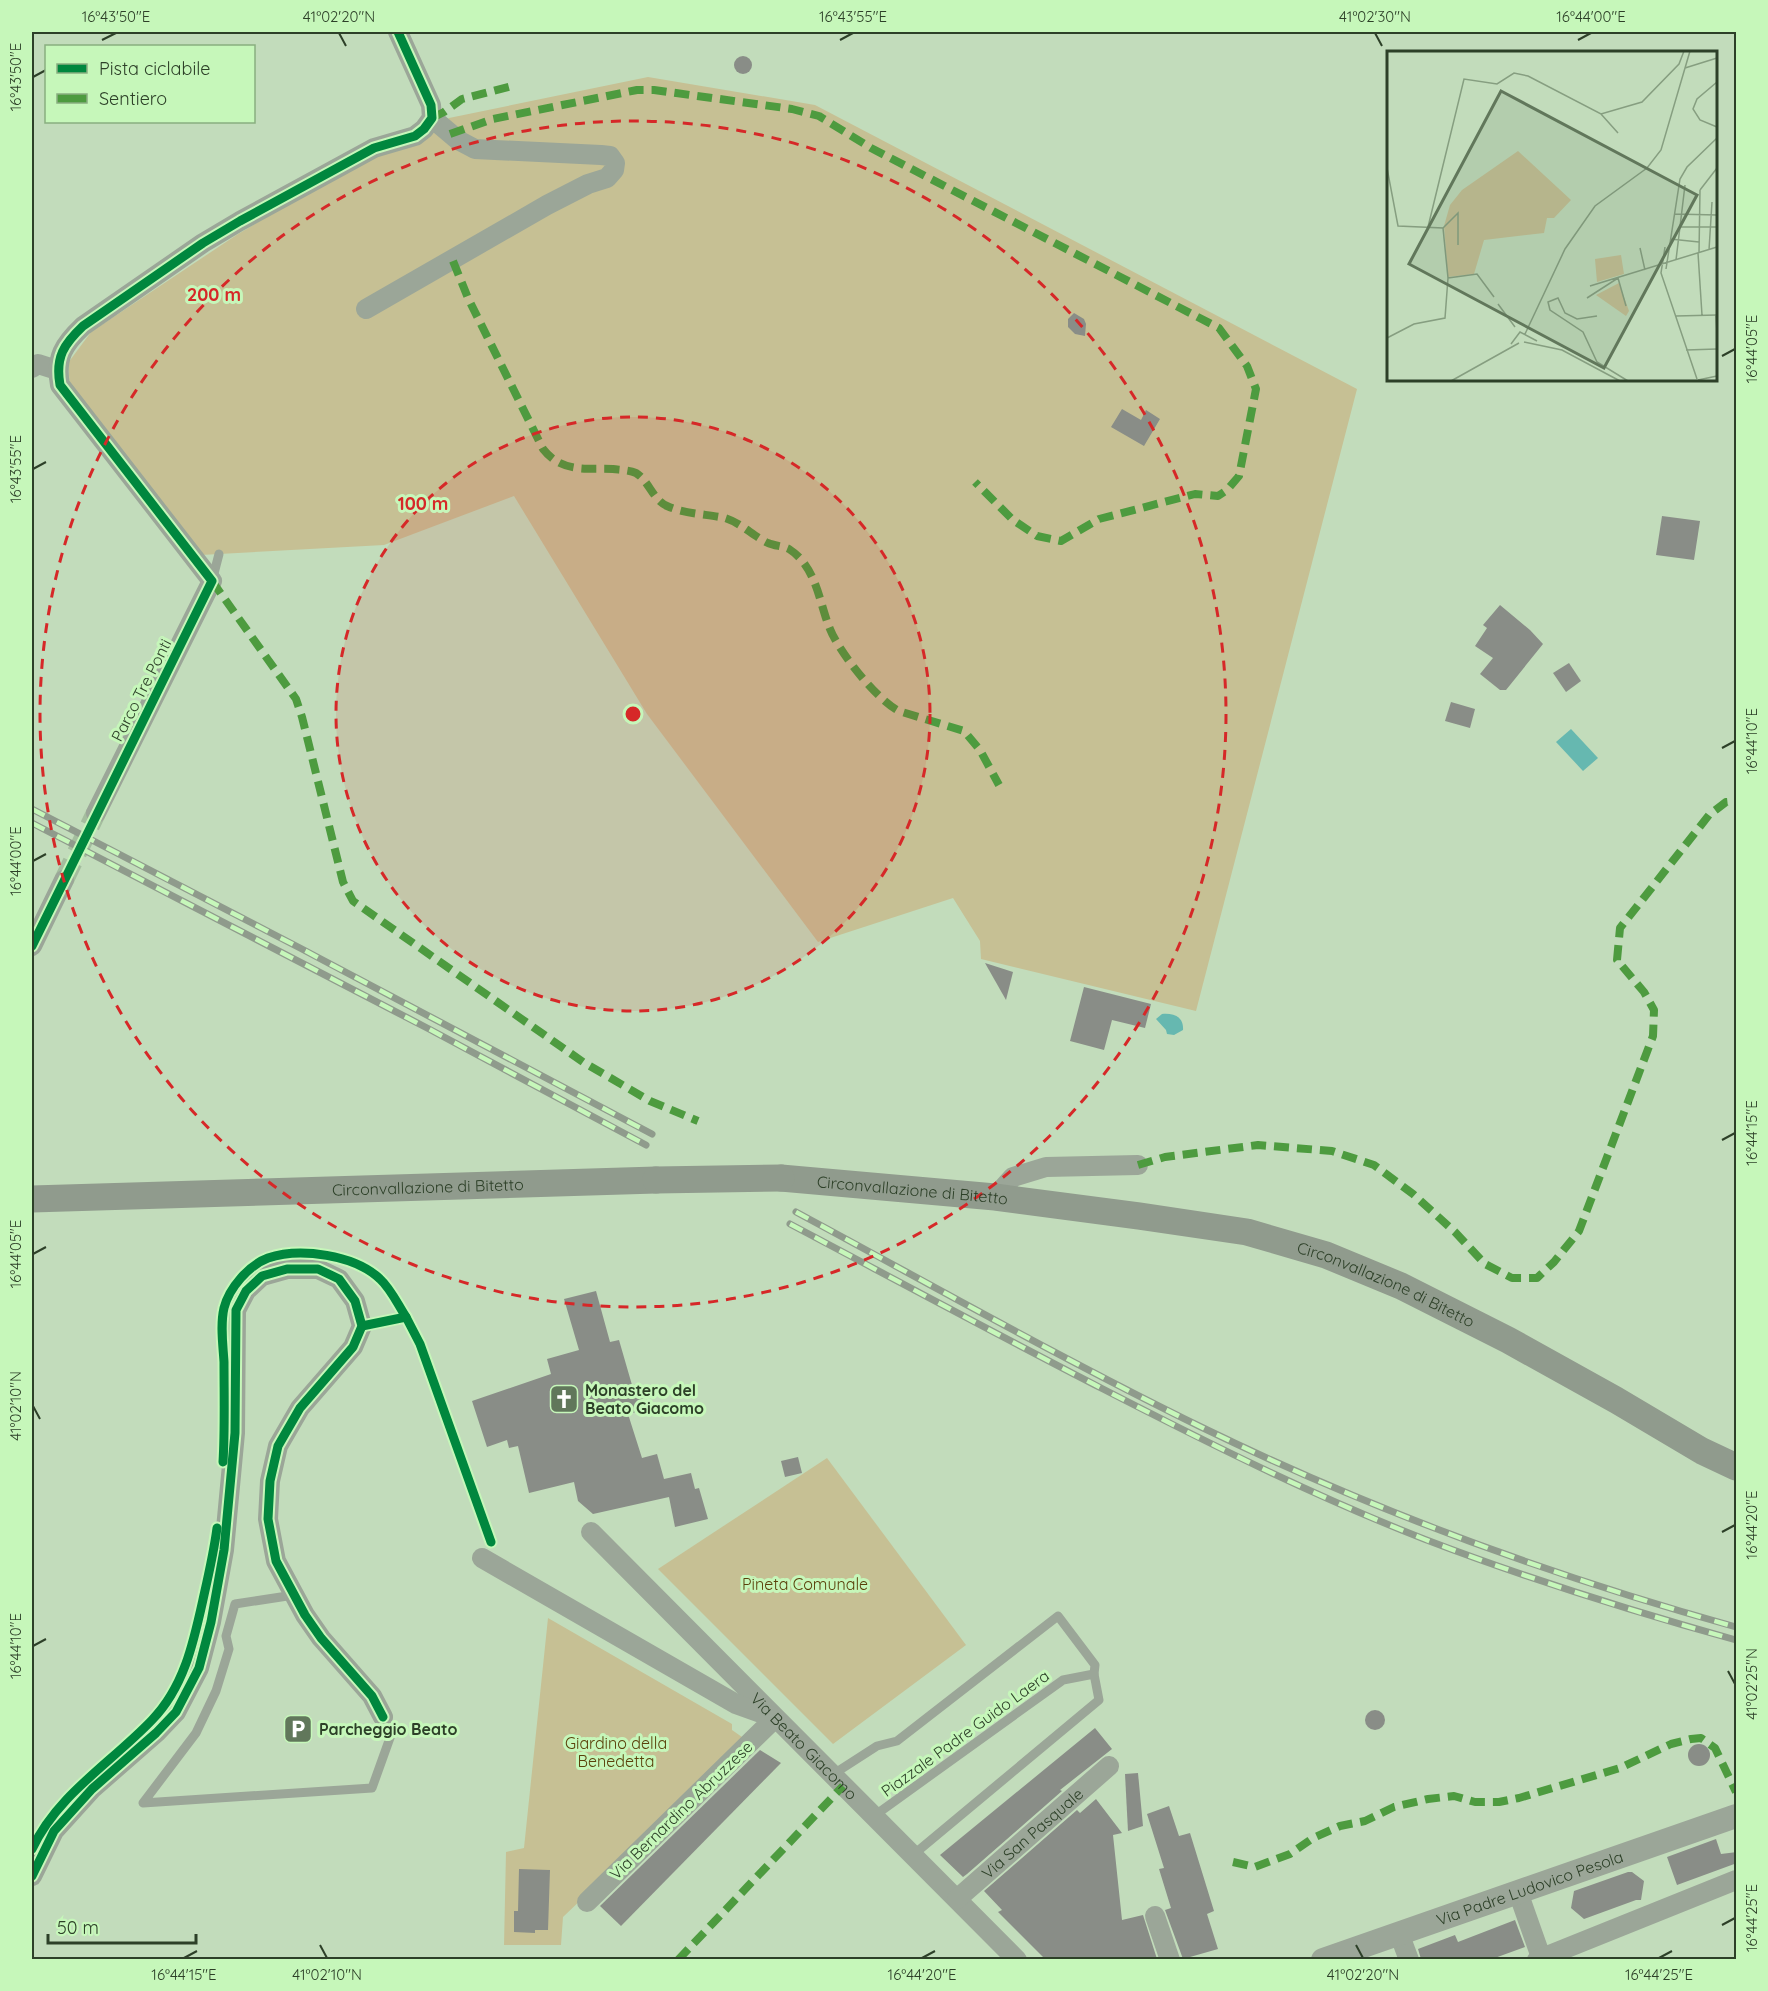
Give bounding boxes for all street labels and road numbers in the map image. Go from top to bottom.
street label: Parco Tre Ponti [107,635,175,745]
street label: Circonvallazione di Bitetto [816,1171,1009,1209]
street label: Circonvallazione di Bitetto [332,1174,524,1200]
street label: Circonvallazione di Bitetto [1295,1237,1478,1332]
street label: Piazzale Padre Guido Laera [877,1665,1053,1801]
street label: Via Beato Giacomo [746,1688,862,1804]
street label: Via Bernardino Abruzzese [605,1736,757,1884]
street label: Via San Pasquale [977,1783,1087,1883]
street label: Via Padre Ludovico Pesola [1434,1846,1626,1930]

